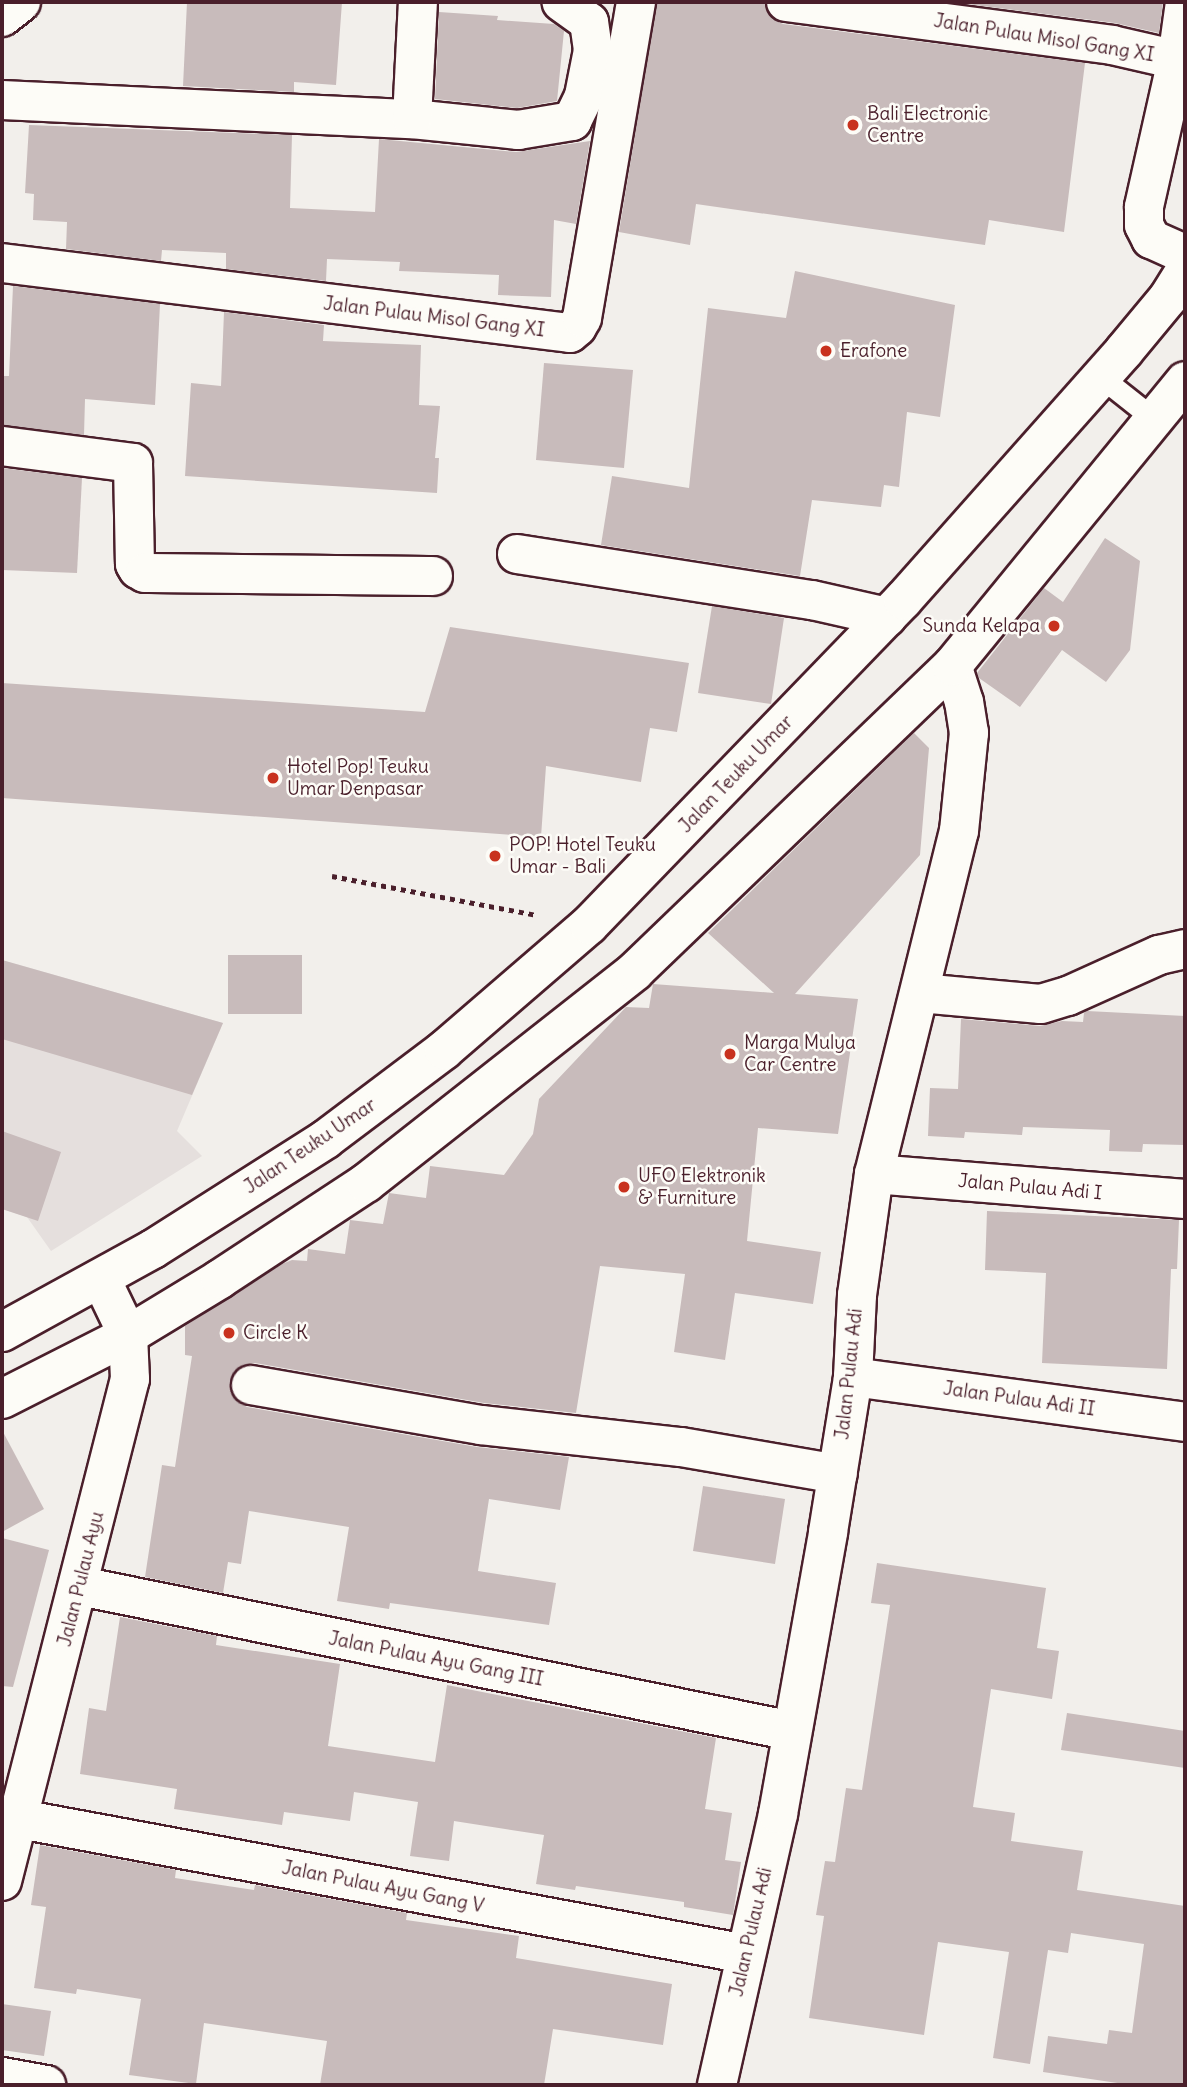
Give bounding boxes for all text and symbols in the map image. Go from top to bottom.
street label: Jalan Pulau Misol Gang XI [932,9,1156,67]
place label: Bali Electronic Centre [867,103,988,147]
marker: Bali Electronic Centre [845,117,861,133]
street label: Jalan Pulau Misol Gang XI [322,292,546,342]
place label: Erafone [840,340,907,362]
marker: Erafone [818,343,834,359]
place label: Sunda Kelapa [923,615,1040,637]
marker: Sunda Kelapa [1046,618,1062,634]
street label: Jalan Teuku Umar [674,711,798,837]
place label: Hotel Pop! Teuku Umar Denpasar [287,756,429,800]
marker: Hotel Pop! Teuku Umar Denpasar [265,770,281,786]
place label: POP! Hotel Teuku Umar - Bali [509,834,656,878]
marker: POP! Hotel Teuku Umar - Bali [487,848,503,864]
place label: Marga Mulya Car Centre [744,1032,856,1076]
marker: Marga Mulya Car Centre [722,1046,738,1062]
street label: Jalan Teuku Umar [240,1093,380,1199]
place label: UFO Elektronik & Furniture [638,1165,766,1209]
street label: Jalan Pulau Adi I [957,1169,1103,1205]
marker: UFO Elektronik & Furniture [616,1179,632,1195]
street label: Jalan Pulau Adi [831,1307,867,1441]
place label: Circle K [243,1322,308,1344]
marker: Circle K [221,1325,237,1341]
street label: Jalan Pulau Adi II [942,1377,1096,1421]
street label: Jalan Pulau Ayu [53,1509,109,1649]
street label: Jalan Pulau Ayu Gang III [327,1627,545,1691]
street label: Jalan Pulau Ayu Gang V [280,1856,486,1918]
street label: Jalan Pulau Adi [725,1865,777,1999]

